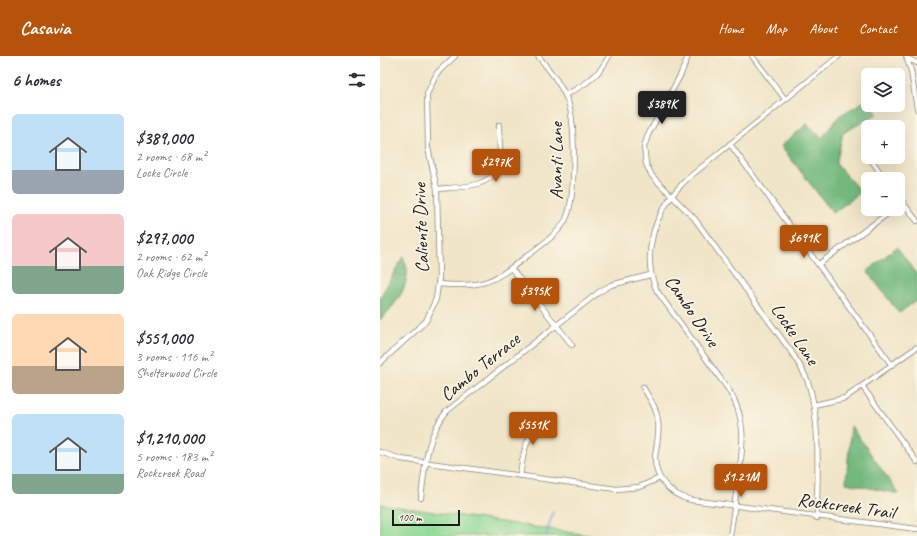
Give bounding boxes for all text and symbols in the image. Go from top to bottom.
text: Casavia [20,16,70,40]
text: Home [718,20,744,37]
text: Map [766,20,787,37]
text: About [809,20,837,37]
text: Contact [859,20,897,37]
map controls [861,68,905,216]
button: layers [861,68,905,112]
icon: filters [346,69,368,91]
text: 6 homes [12,70,60,91]
pin: $389K [634,91,690,125]
text: $389K [647,96,677,112]
street label: Avanti Lane [544,120,568,200]
button: + [861,120,905,164]
text: $389,000 [136,128,193,149]
icon: home [44,130,92,178]
text: 2 rooms · 68 m² [136,149,206,165]
pin: $297K [468,149,524,183]
text: $297K [481,154,511,170]
text: Locke Circle [136,165,187,181]
button: − [861,172,905,216]
street label: Caliente Drive [407,181,435,273]
pin: $691K [776,225,832,259]
text: $297,000 [136,228,193,249]
icon: home [44,230,92,278]
text: $691K [789,230,819,246]
text: 2 rooms · 62 m² [136,249,206,265]
text: Oak Ridge Circle [136,265,207,281]
street label: Cambo Drive [659,271,726,353]
pin: $395K [507,278,563,312]
text: $395K [520,283,550,299]
street label: Locke Lane [766,298,825,371]
street label: Cambo Terrace [435,326,526,407]
text: $551,000 [136,328,192,349]
icon: home [44,330,92,378]
text: 3 rooms · 116 m² [136,349,212,365]
text: Shelterwood Circle [136,365,217,381]
pin: $551K [505,412,561,446]
text: $551K [518,417,548,433]
text: $1,210,000 [136,428,204,449]
icon: home [44,430,92,478]
text: 5 rooms · 183 m² [136,449,212,465]
pin: $1.21M [708,464,774,498]
text: Rockcreek Road [136,465,204,481]
text: $1.21M [723,469,759,485]
street label: Rockcreek Trail [796,487,900,525]
scale bar [392,508,460,527]
text: 100 m [398,510,422,524]

